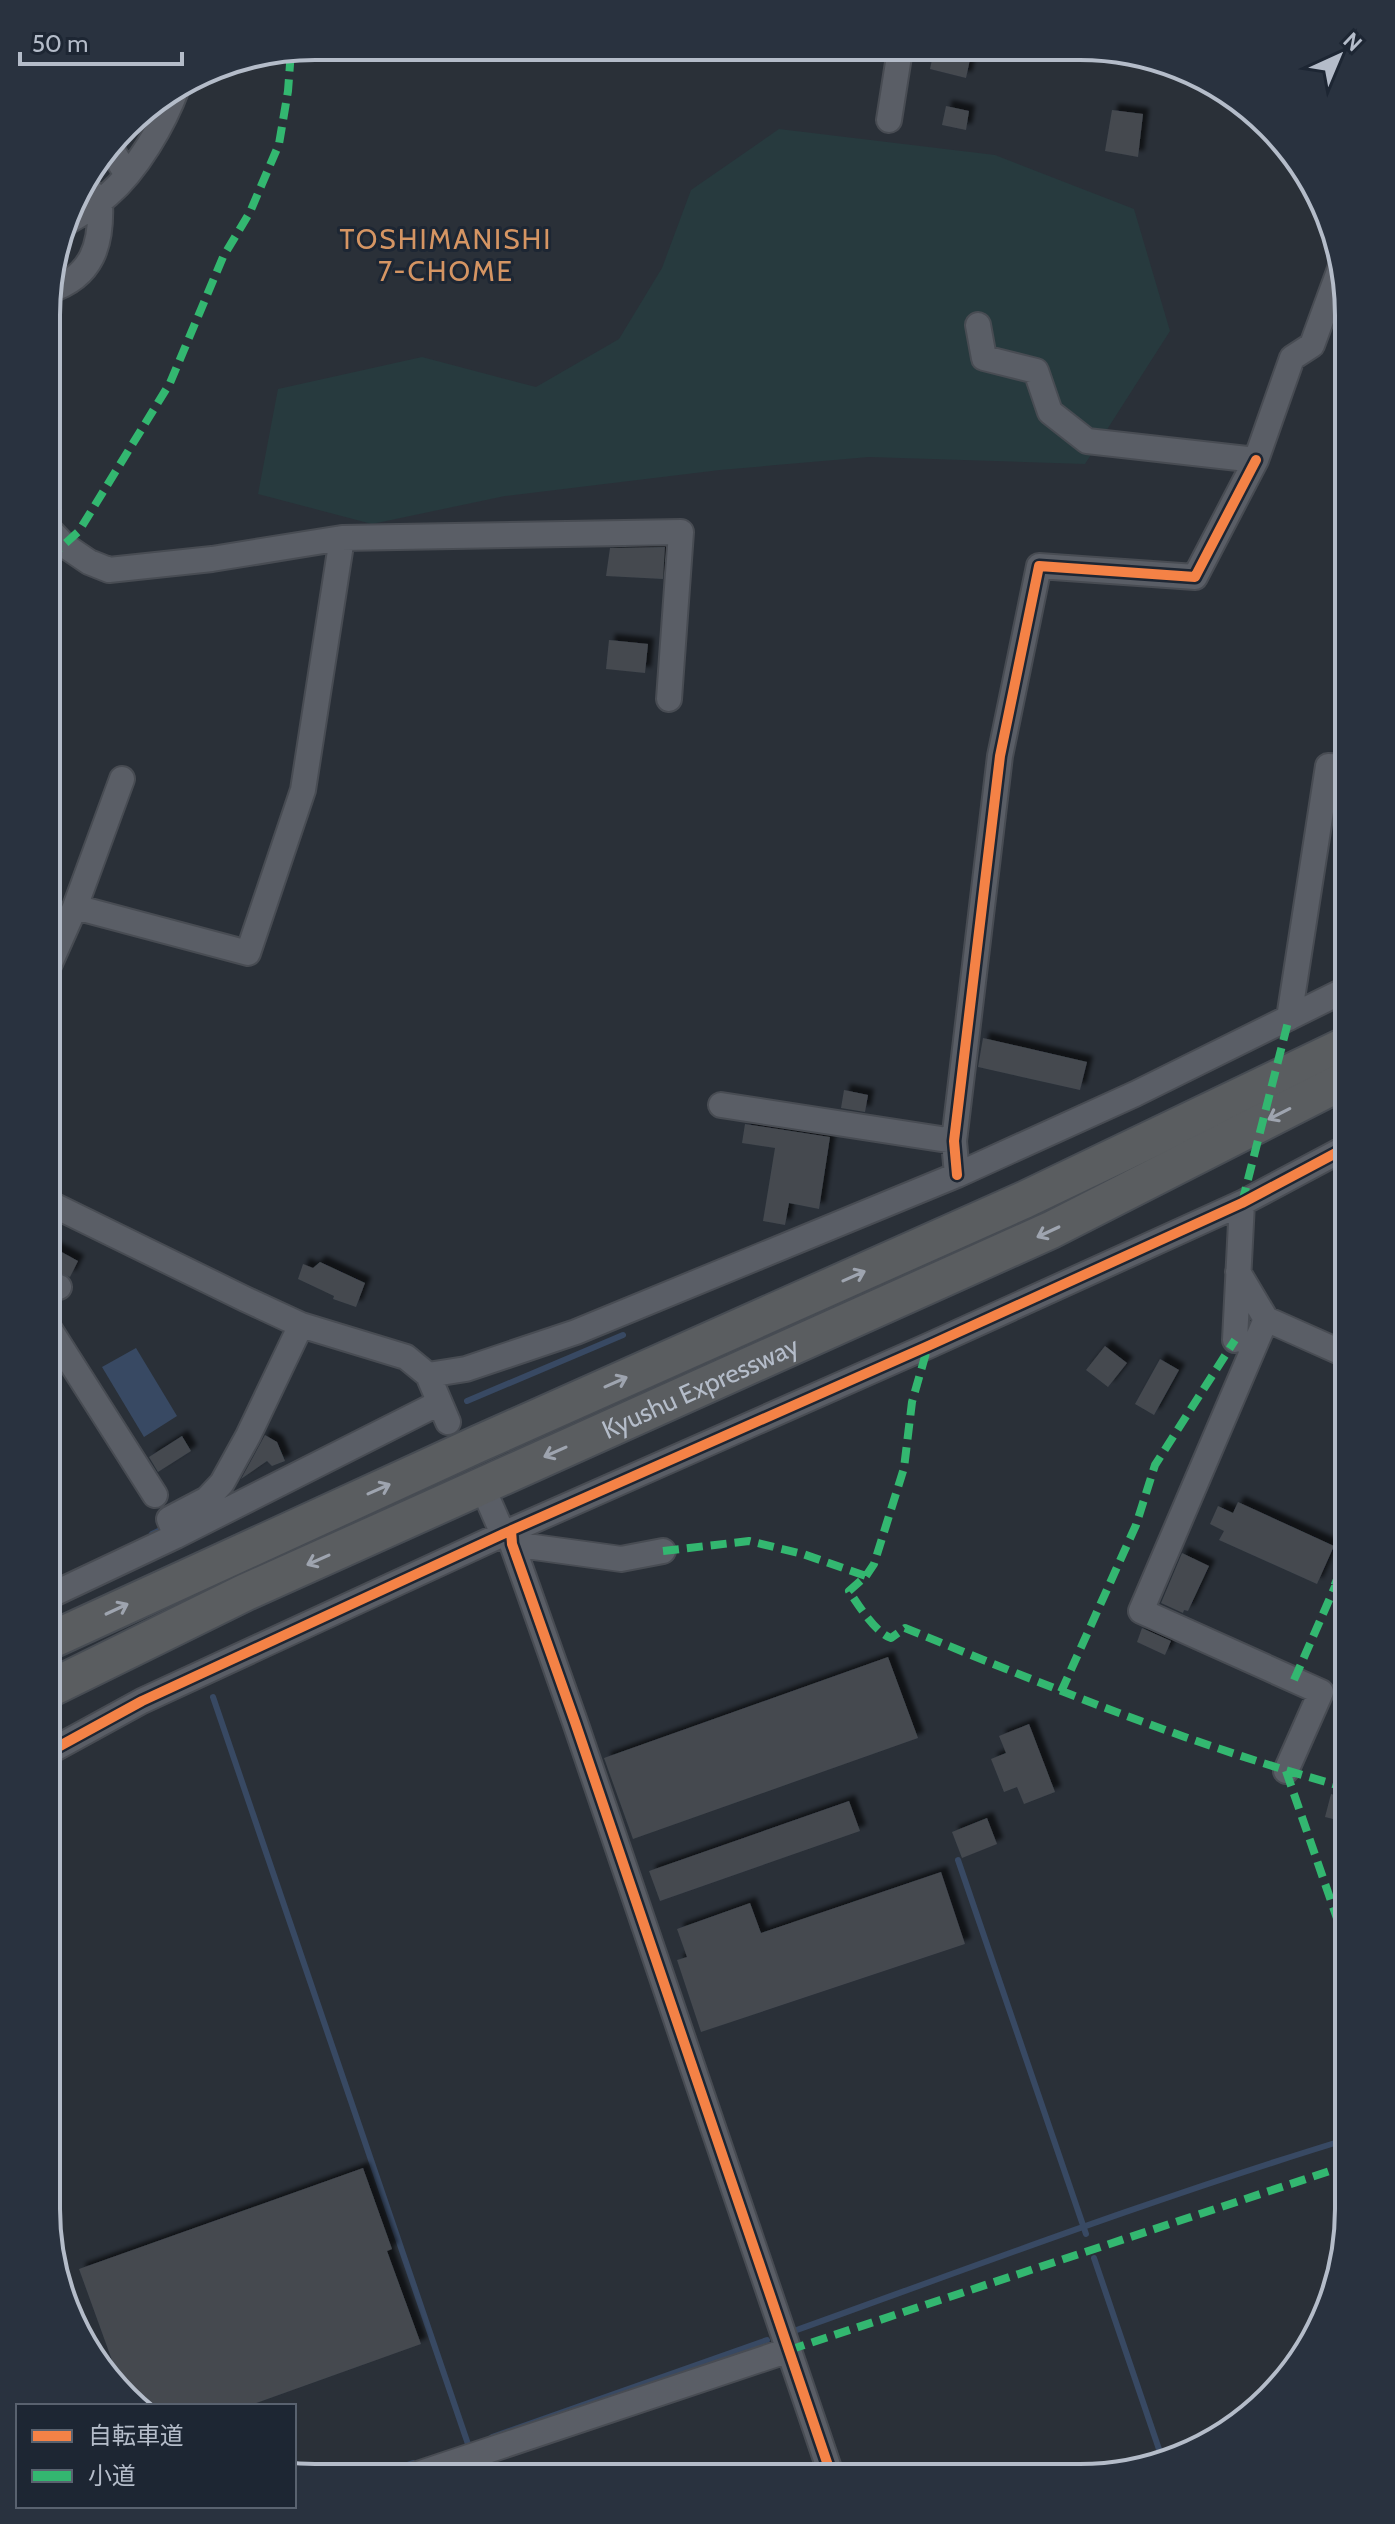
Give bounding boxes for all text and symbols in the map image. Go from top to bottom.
scale bar [20,16,182,66]
north arrow [1299,16,1379,96]
text: N [1338,27,1368,57]
text: 50 m [32,29,88,58]
district label: TOSHIMANISHI 7-CHOME [339,222,553,288]
one-way arrow [1268,1106,1292,1122]
one-way arrow [1036,1225,1060,1240]
one-way arrow [841,1268,866,1283]
street label: Kyushu Expressway [597,1330,804,1446]
one-way arrow [604,1374,628,1389]
one-way arrow [543,1446,568,1461]
one-way arrow [366,1480,391,1495]
one-way arrow [306,1553,331,1568]
one-way arrow [105,1601,129,1616]
legend [16,2404,296,2508]
text: 自転車道 [88,2421,184,2450]
text: 小道 [88,2461,136,2490]

